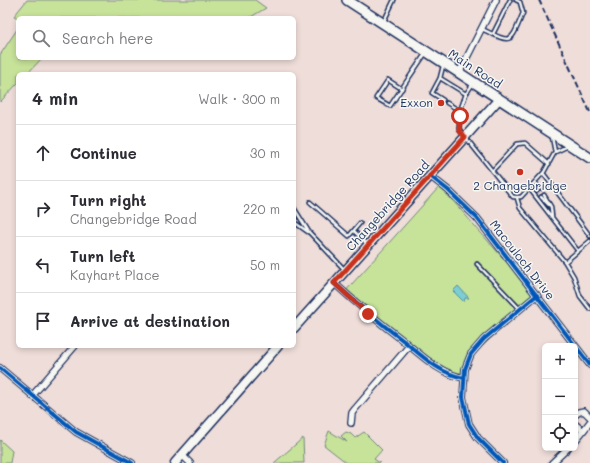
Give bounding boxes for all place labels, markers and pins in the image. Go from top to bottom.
place label: Exxon [400,94,433,110]
marker: Exxon [436,98,446,108]
marker: 2 Changebridge [515,167,525,177]
place label: 2 Changebridge [473,177,567,193]

